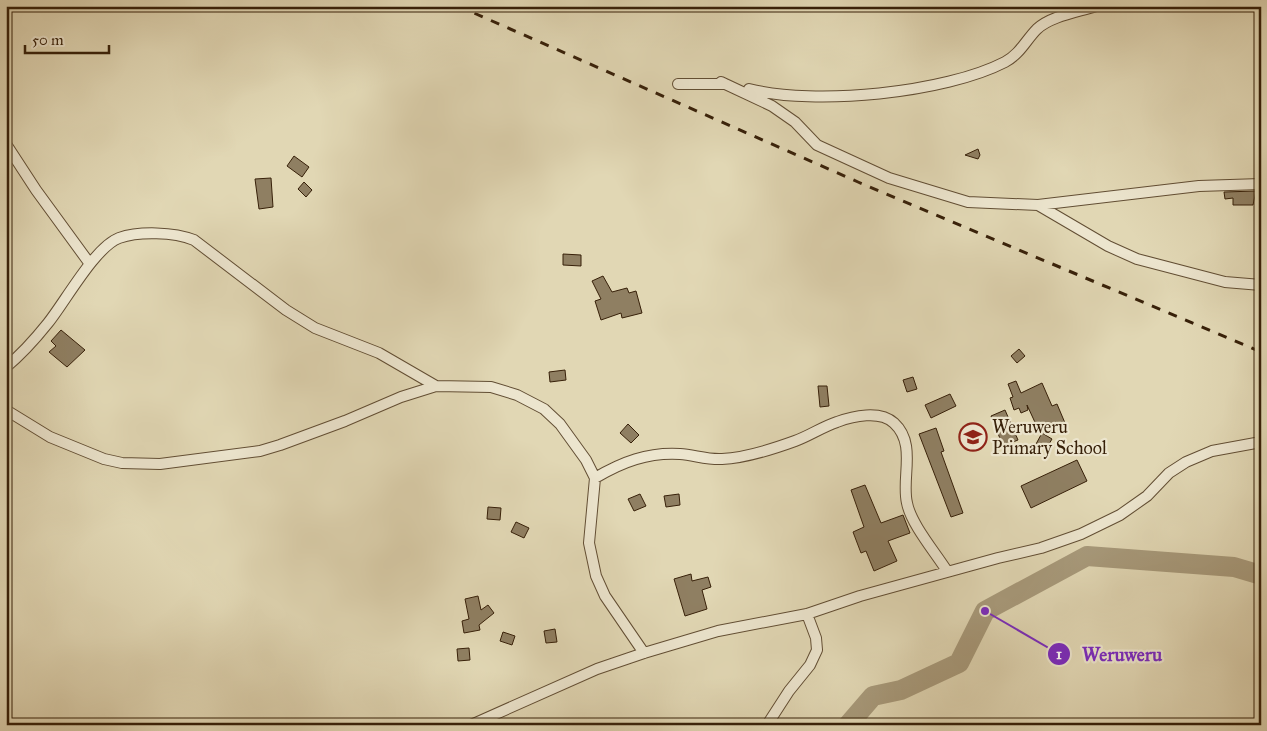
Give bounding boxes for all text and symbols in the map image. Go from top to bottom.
scale bar [25,22,109,54]
text: 50 m [32,31,64,49]
place label: Weruweru Primary School [992,416,1107,459]
school or university icon: Weruweru Primary School [958,422,988,452]
callout: Weruweru [1047,637,1172,671]
text: Weruweru [1082,643,1163,666]
text: 1 [1056,645,1062,663]

